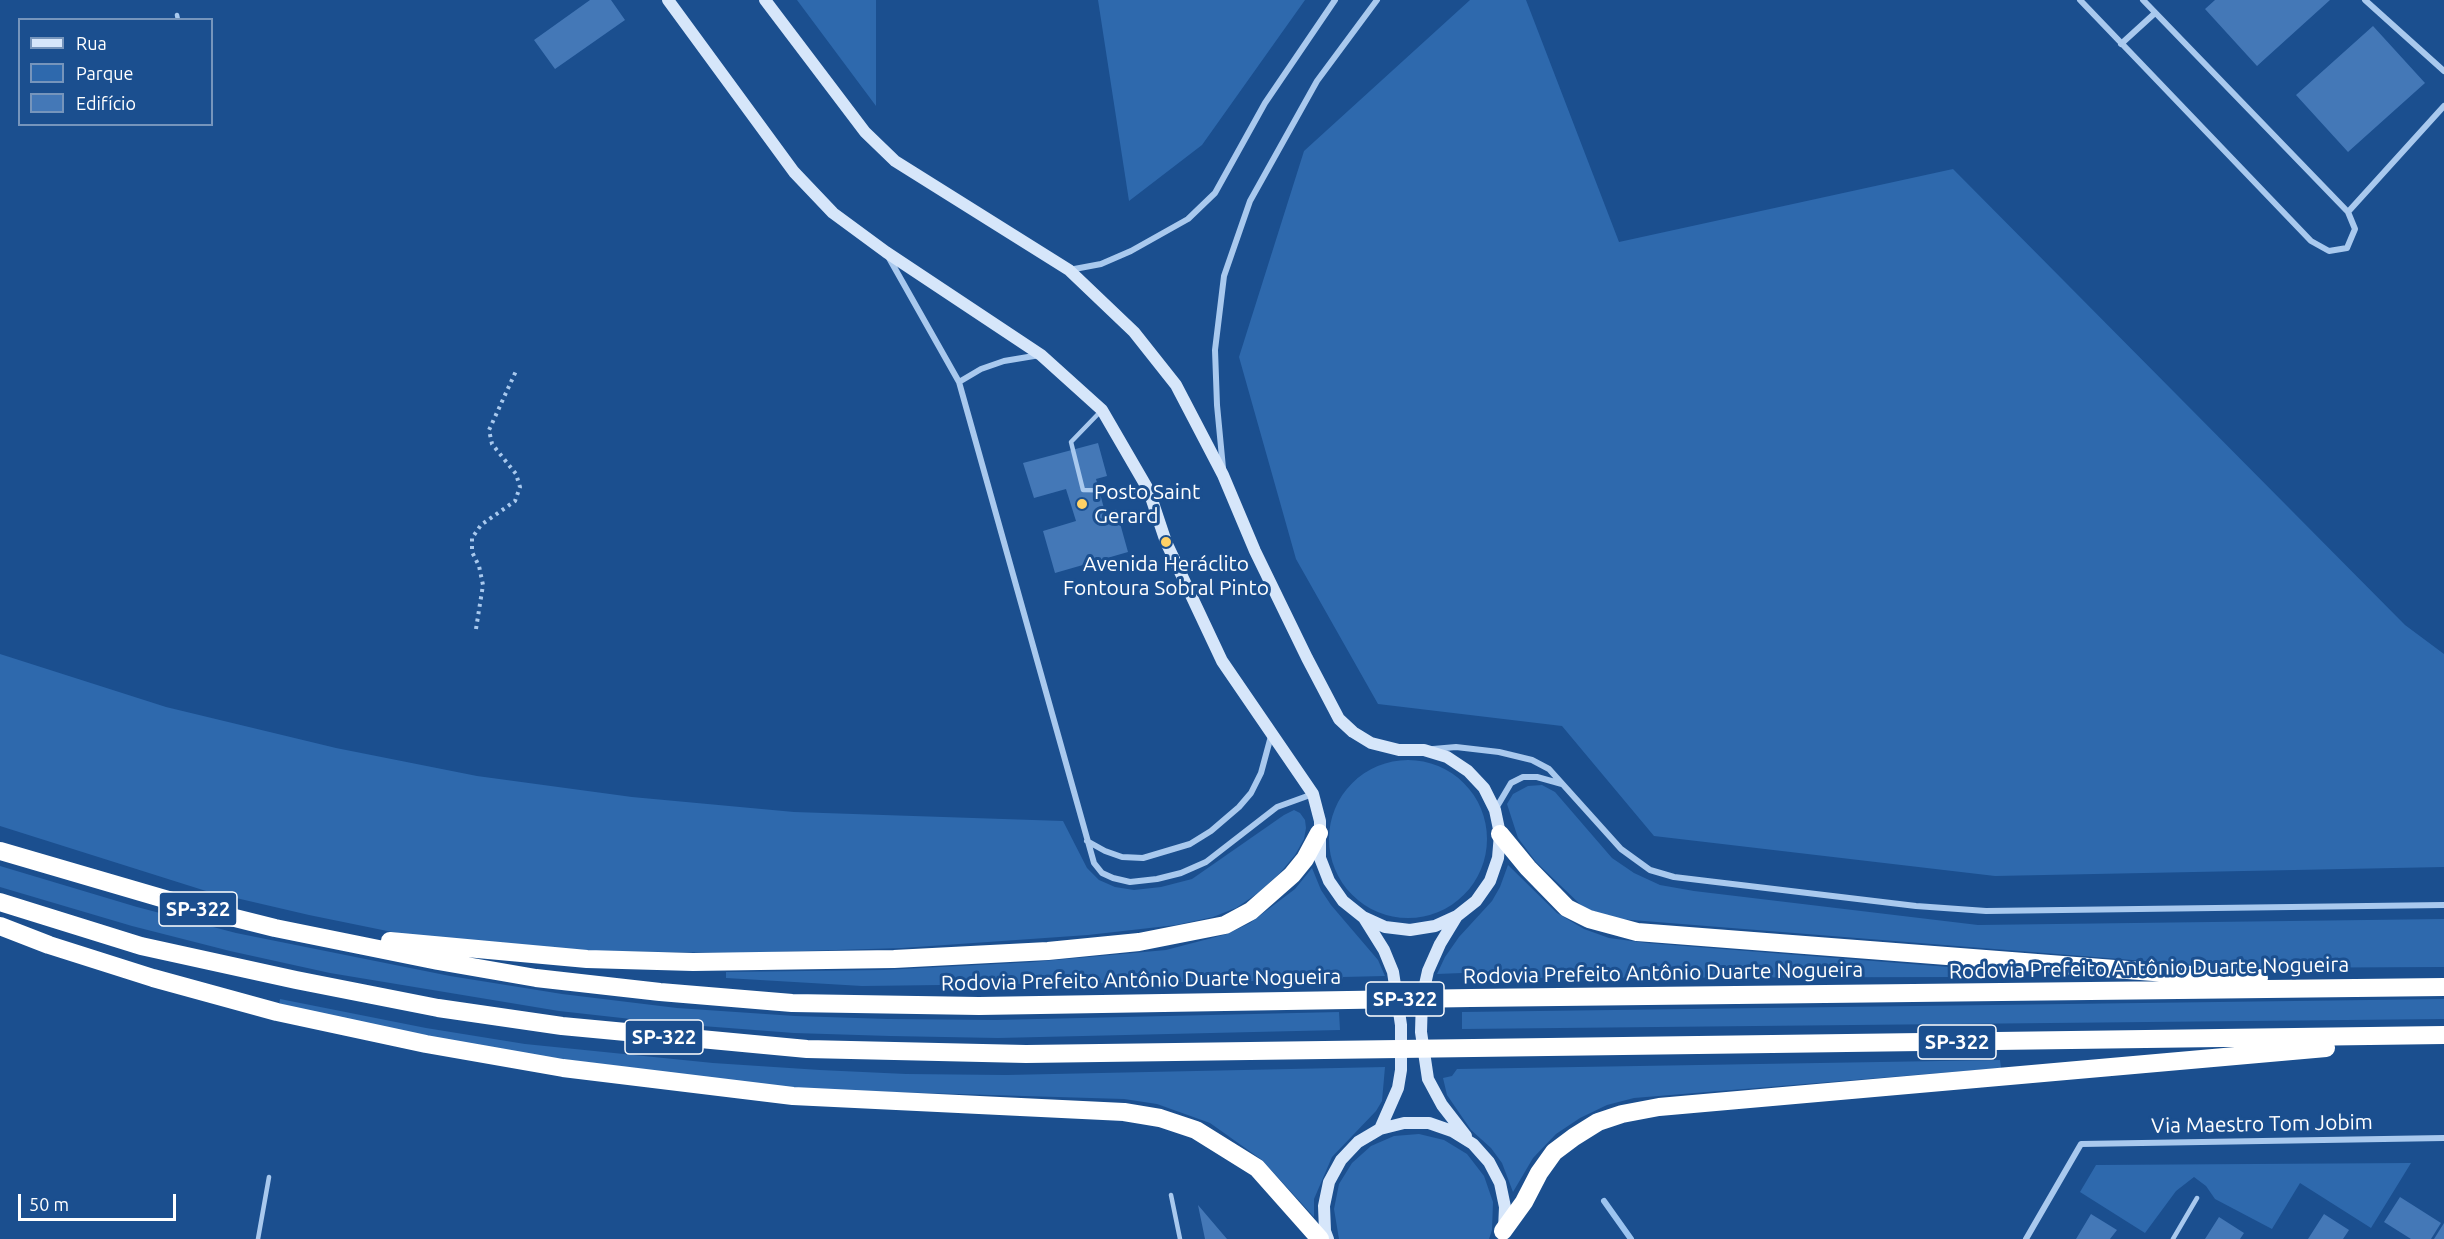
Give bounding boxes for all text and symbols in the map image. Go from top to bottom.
legend [18,18,213,126]
text: Rua [76,33,107,53]
text: Parque [76,63,133,83]
text: Edifício [76,93,136,113]
place label: Posto Saint Gerard [1094,479,1200,529]
marker: Posto Saint Gerard [1075,497,1089,511]
marker: Avenida Heráclito Fontoura Sobral Pinto [1159,535,1173,549]
place label: Avenida Heráclito Fontoura Sobral Pinto [1063,551,1269,601]
road number: SP-322 [159,892,237,926]
street label: Rodovia Prefeito Antônio Duarte Nogueira [1949,952,2349,984]
street label: Rodovia Prefeito Antônio Duarte Nogueira [1463,957,1863,989]
street label: Rodovia Prefeito Antônio Duarte Nogueira [941,964,1341,996]
road number: SP-322 [1366,982,1444,1016]
road number: SP-322 [625,1020,703,1054]
road number: SP-322 [1918,1025,1996,1059]
street label: Via Maestro Tom Jobim [2151,1109,2373,1139]
scale bar [21,1182,178,1220]
text: 50 m [29,1194,69,1214]

